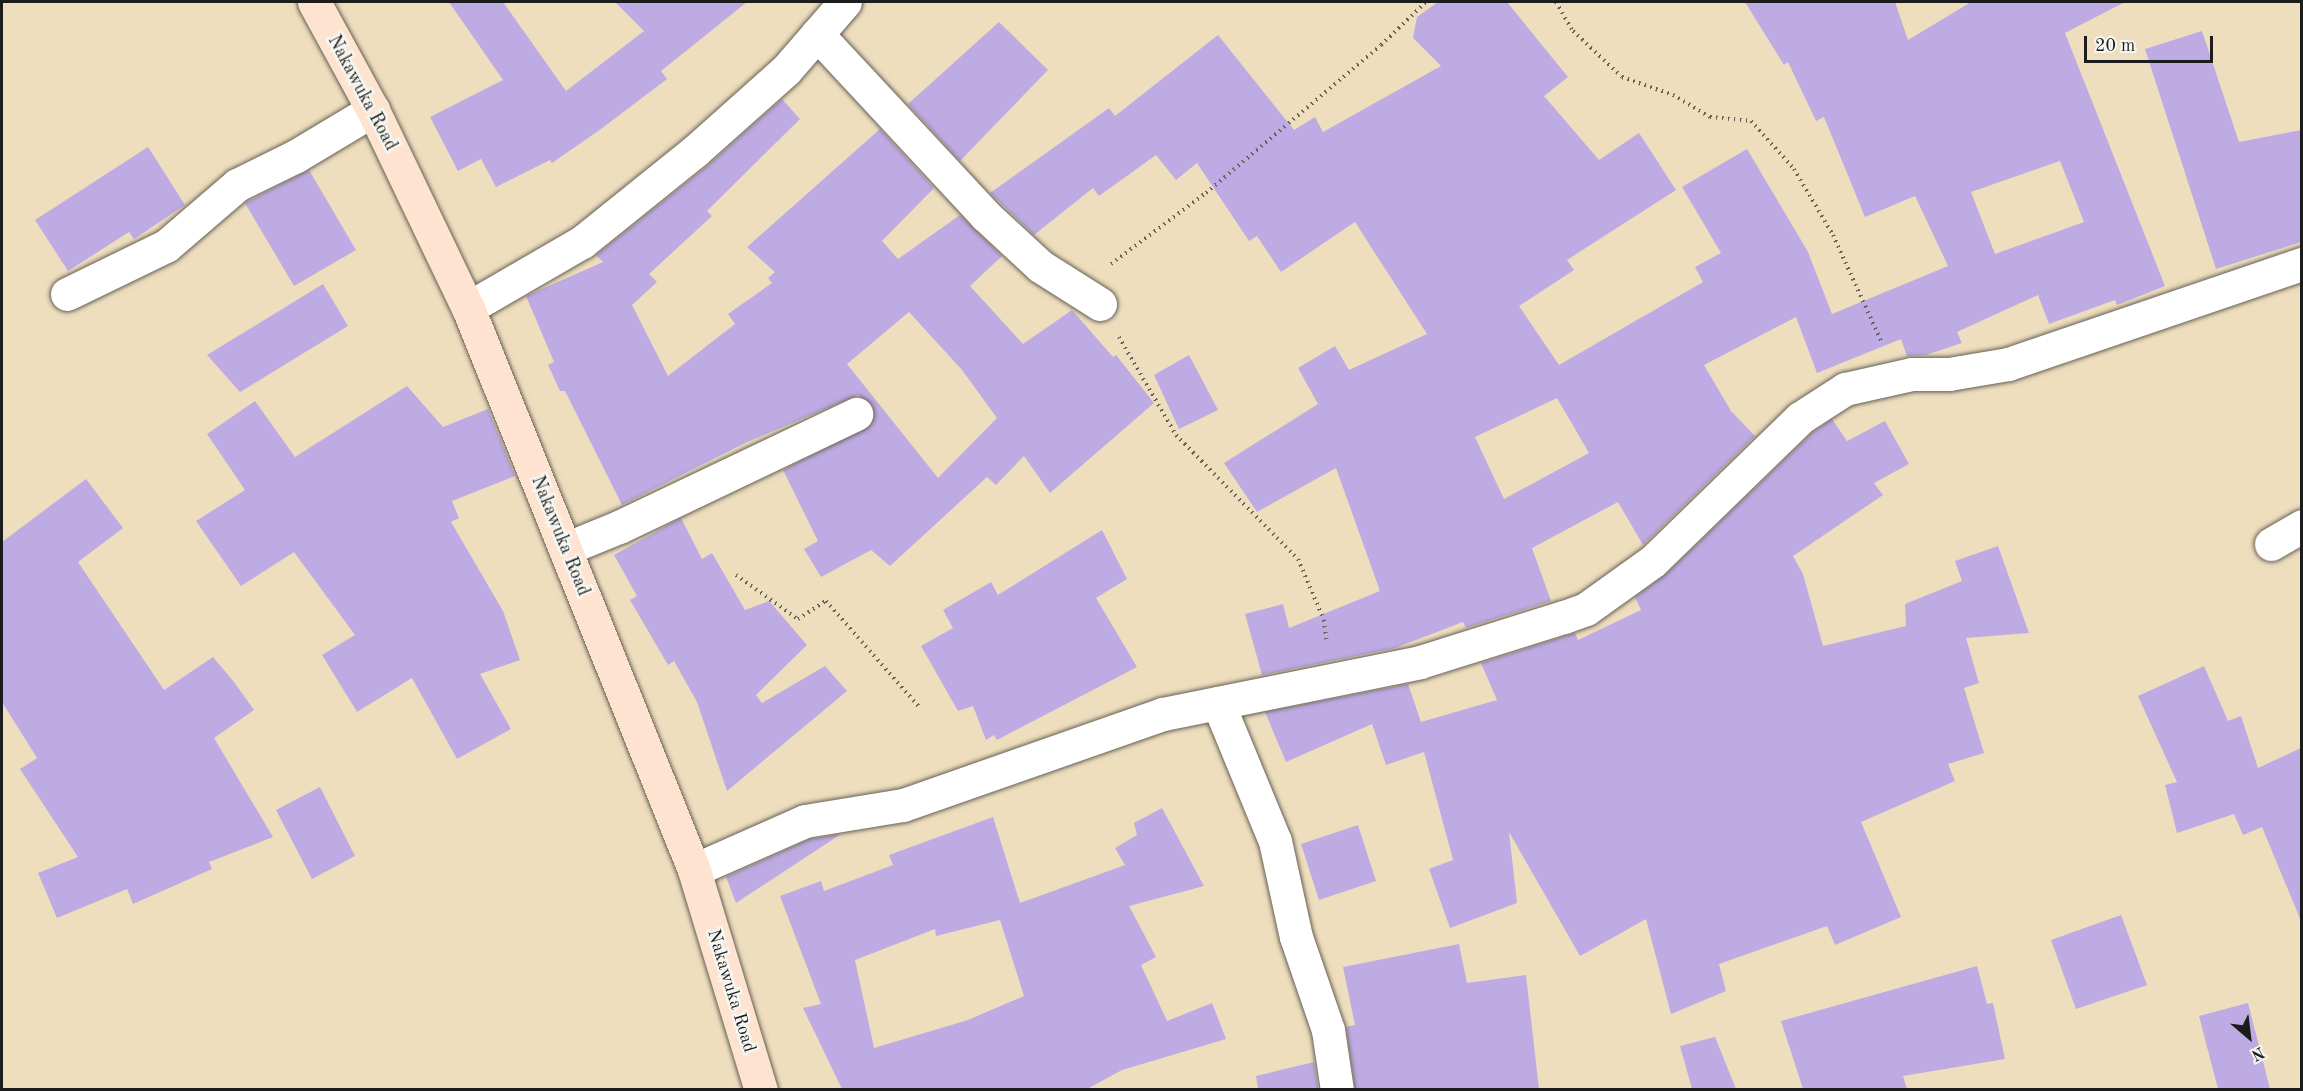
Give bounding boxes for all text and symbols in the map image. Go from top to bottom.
scale bar [2087,24,2216,62]
street label: Nakawuka Road [323,32,401,154]
text: 20 m [2095,37,2135,55]
street label: Nakawuka Road [526,473,594,599]
street label: Nakawuka Road [702,927,760,1055]
north arrow [2219,1007,2279,1067]
text: N [2248,1043,2267,1063]

